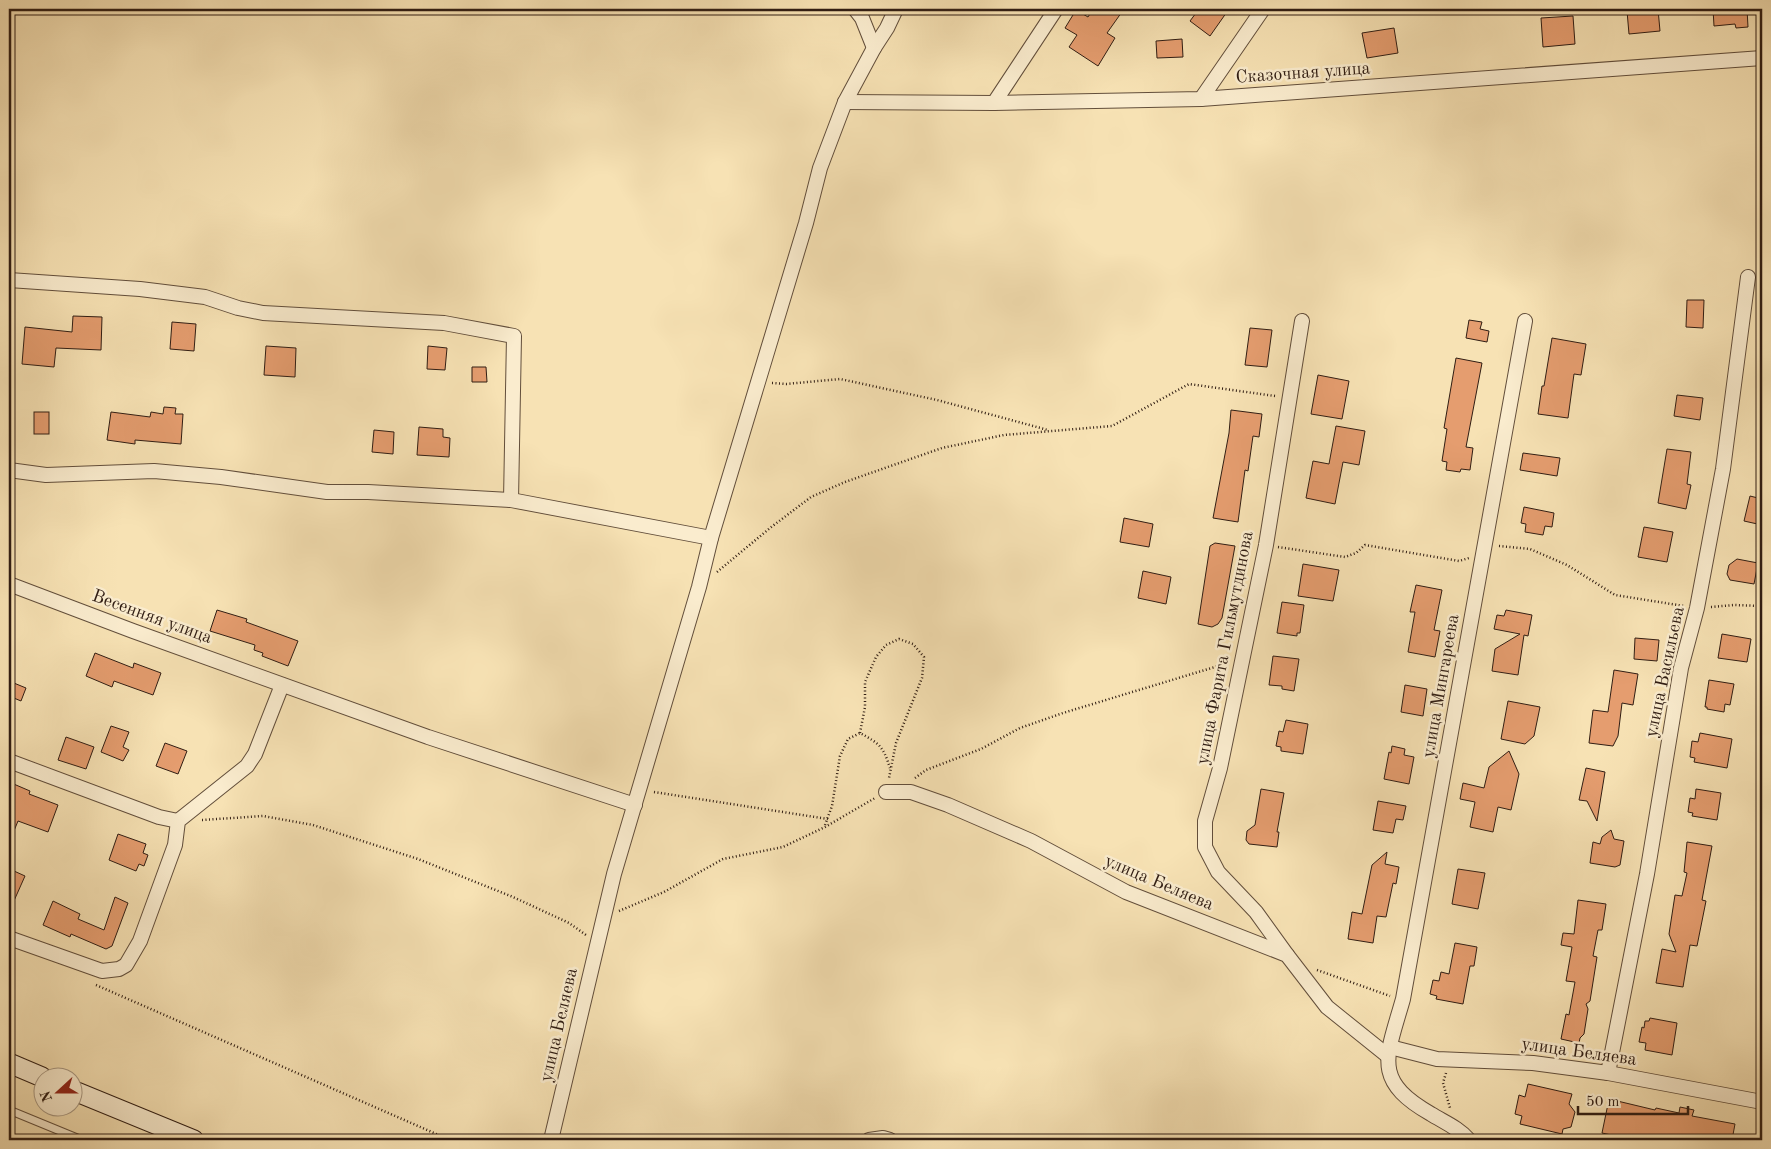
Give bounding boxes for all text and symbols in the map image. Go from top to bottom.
street label: Сказочная улица [1235,59,1371,87]
street label: улица Фарита Гильмутдинова [1193,530,1257,766]
street label: Весенняя улица [90,587,215,647]
street label: улица Васильева [1642,605,1688,739]
street label: улица Мингареева [1420,613,1462,759]
street label: улица Беляева [1102,852,1216,914]
street label: улица Беляева [537,966,581,1084]
street label: улица Беляева [1520,1035,1638,1069]
north arrow [32,1066,82,1116]
scale bar [1578,1084,1688,1116]
text: N [38,1089,55,1104]
text: 50 m [1586,1095,1620,1110]

